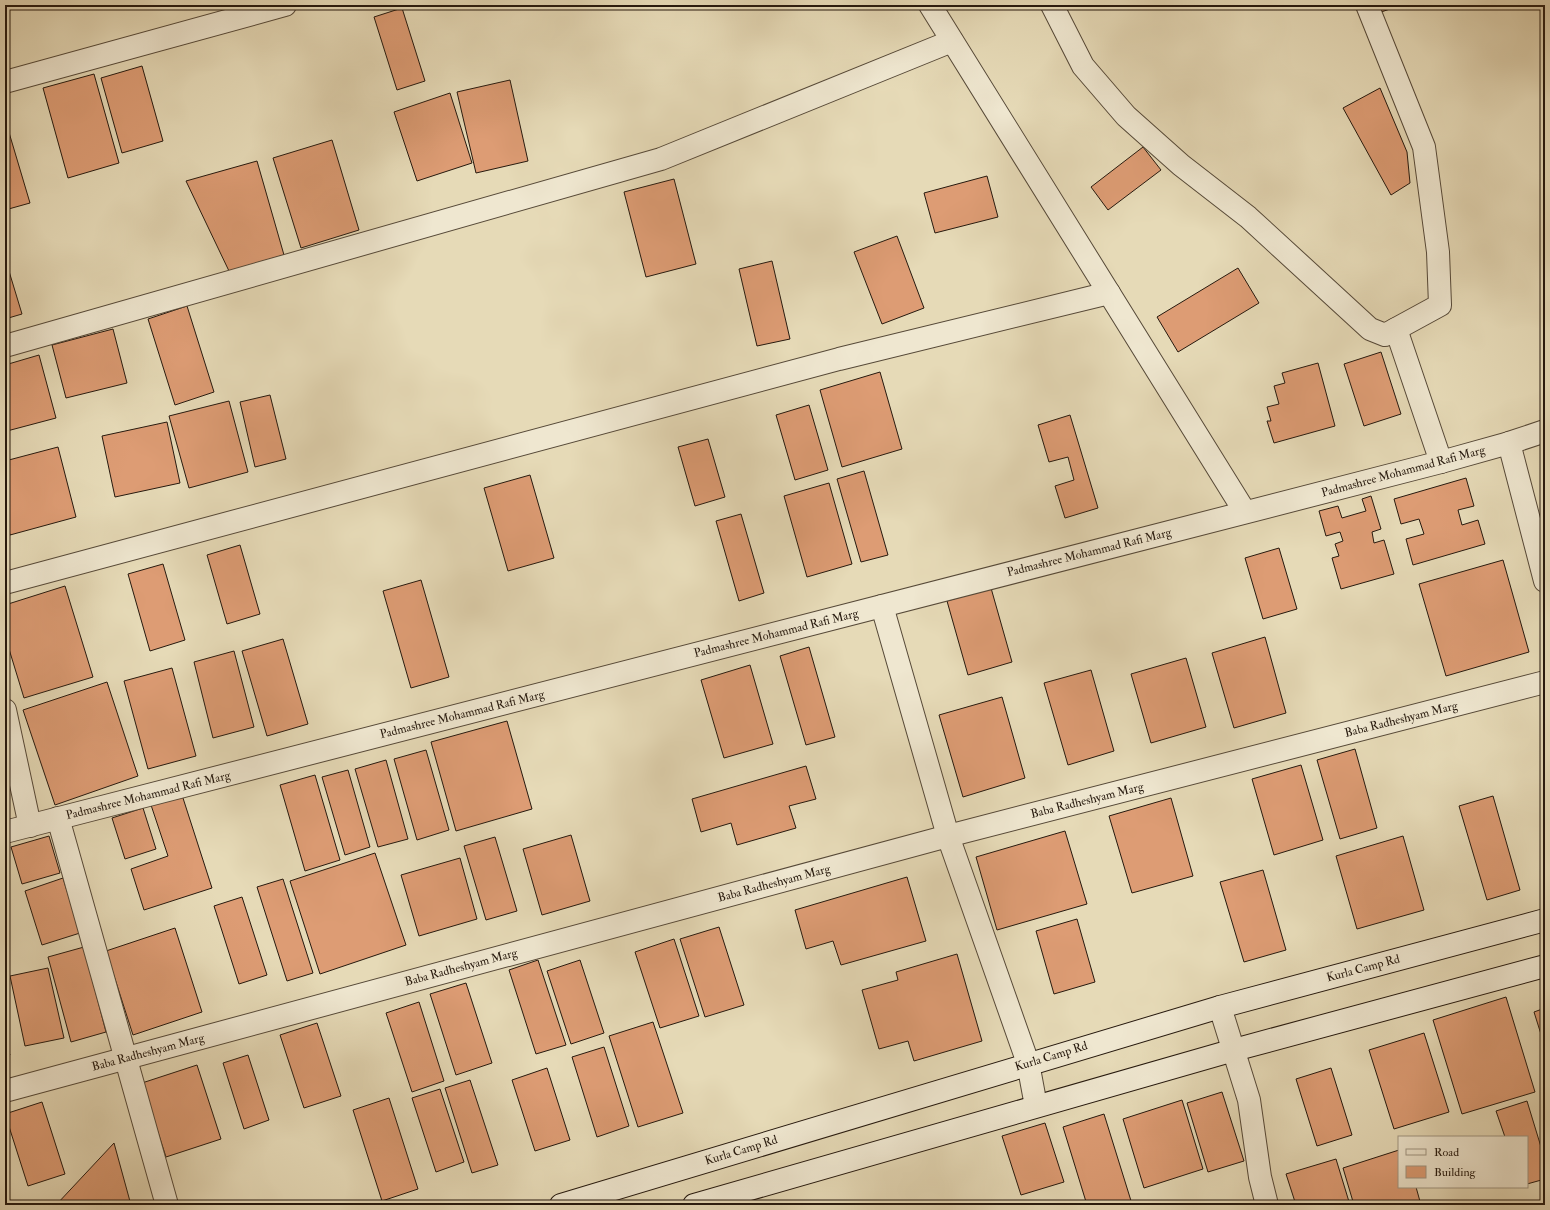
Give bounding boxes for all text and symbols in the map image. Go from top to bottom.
street label: Padmashree Mohammad Rafi Marg [1320,442,1488,501]
street label: Padmashree Mohammad Rafi Marg [1005,525,1174,580]
street label: Padmashree Mohammad Rafi Marg [692,606,861,661]
street label: Padmashree Mohammad Rafi Marg [378,687,547,742]
street label: Baba Radheshyam Marg [1343,698,1460,741]
street label: Padmashree Mohammad Rafi Marg [64,768,233,823]
street label: Baba Radheshyam Marg [1029,779,1146,822]
street label: Baba Radheshyam Marg [716,861,833,906]
street label: Baba Radheshyam Marg [403,945,520,990]
street label: Kurla Camp Rd [1325,951,1402,985]
street label: Baba Radheshyam Marg [90,1030,207,1075]
street label: Kurla Camp Rd [1013,1038,1089,1075]
street label: Kurla Camp Rd [703,1132,779,1169]
legend [1398,1136,1528,1188]
text: Road [1434,1145,1459,1160]
text: Building [1434,1165,1477,1180]

